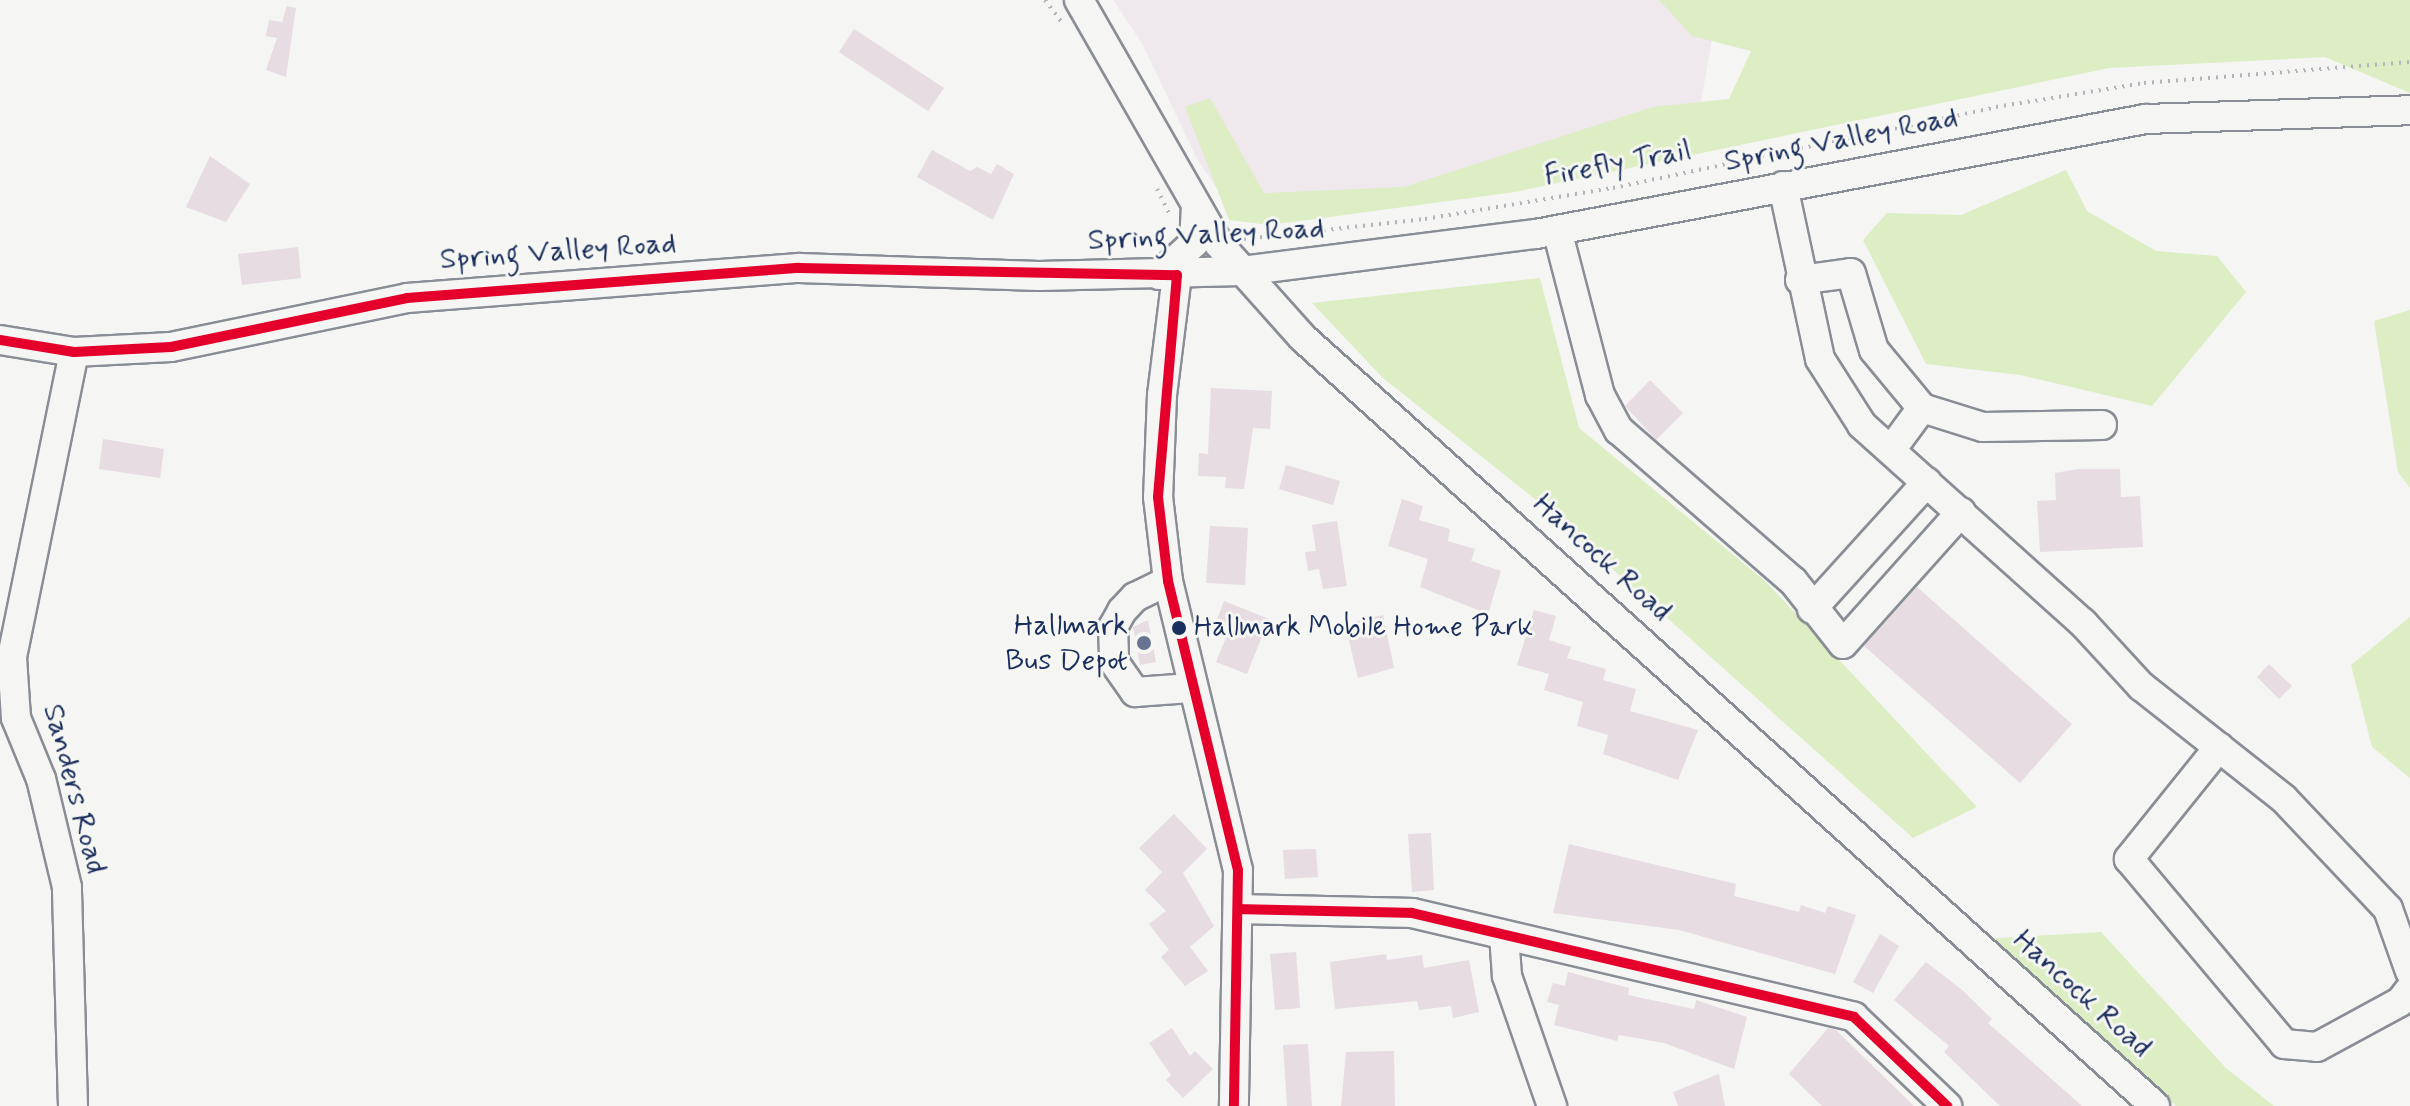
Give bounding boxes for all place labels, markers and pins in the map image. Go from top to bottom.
place label: Hallmark Bus Depot [1002,608,1128,678]
place label: Hallmark Mobile Home Park [1194,611,1526,645]
marker: Hallmark Mobile Home Park [1171,620,1187,636]
marker: Hallmark Bus Depot [1135,634,1153,652]

